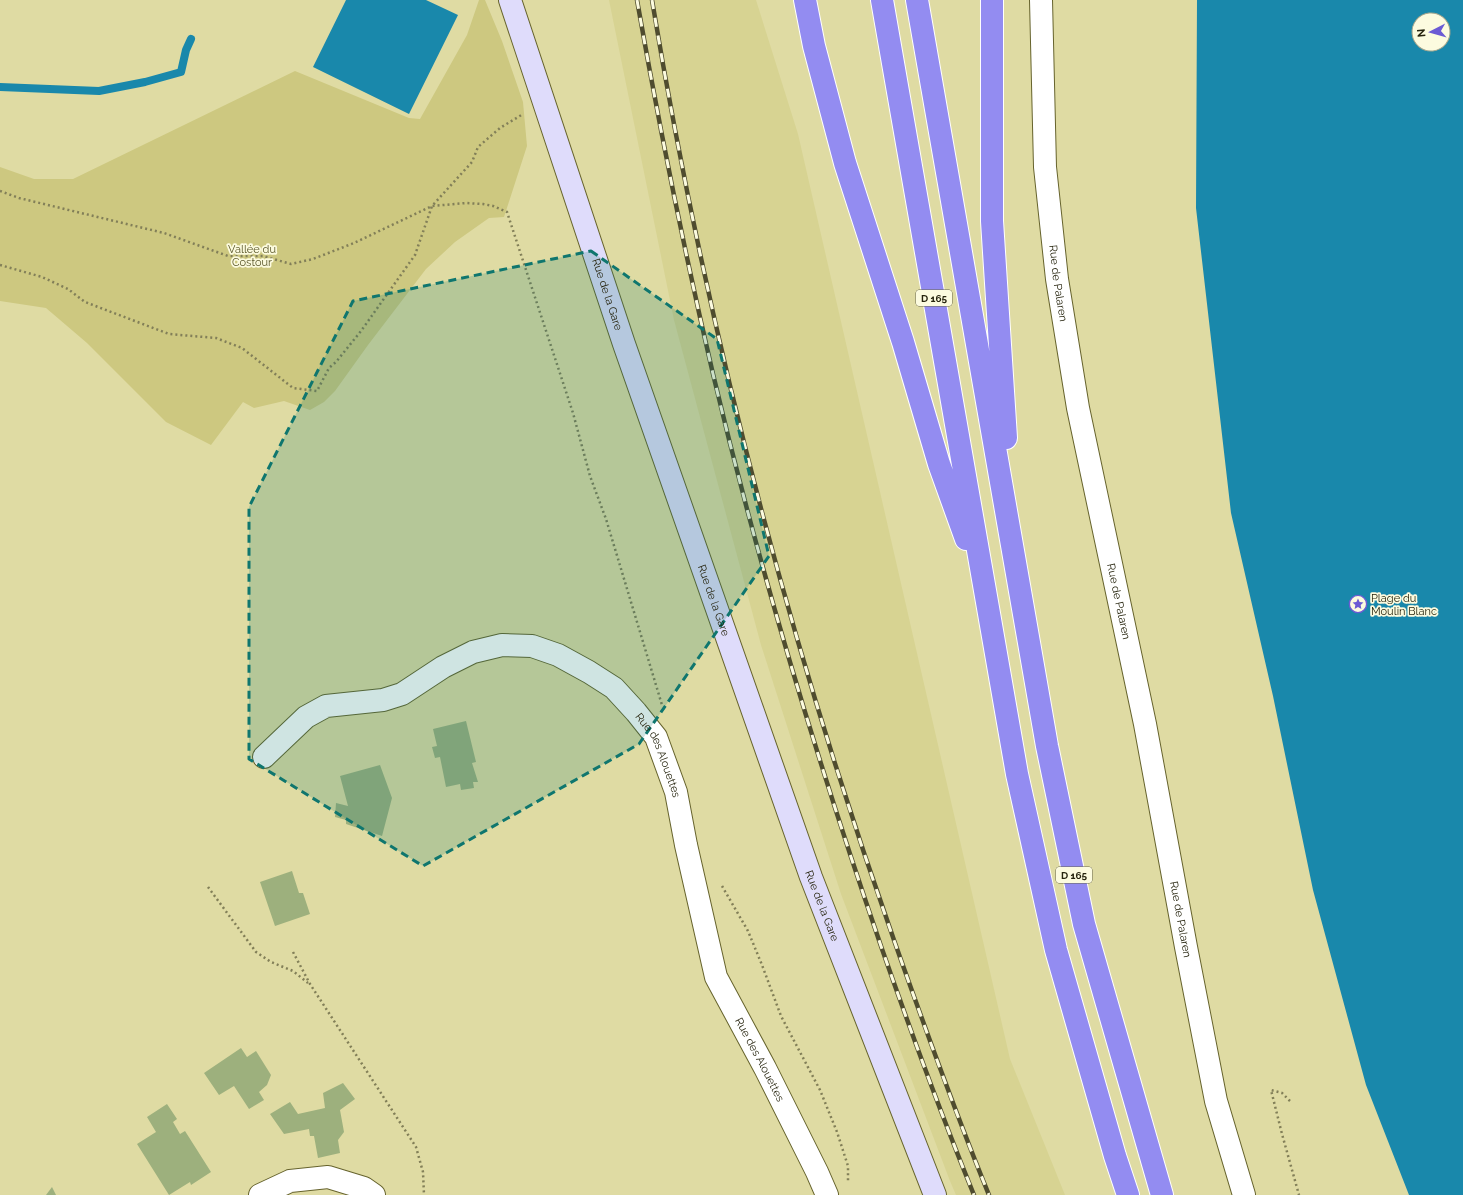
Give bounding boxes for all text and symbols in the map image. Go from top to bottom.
north arrow [1411,12,1451,52]
text: N [1415,28,1428,38]
park label: Vallée du Costour [228,243,276,269]
street label: Rue de Palaren [1046,244,1070,323]
street label: Rue de la Gare [589,257,625,333]
road number: D 165 [916,290,952,306]
street label: Rue de Palaren [1104,562,1133,641]
street label: Rue de la Gare [695,563,732,638]
place label: Plage du Moulin Blanc [1371,592,1437,618]
place icon: Plage du Moulin Blanc [1348,594,1368,614]
street label: Rue des Alouettes [632,710,683,799]
road number: D 165 [1056,867,1092,883]
street label: Rue de la Gare [802,869,842,944]
street label: Rue de Palaren [1167,880,1194,959]
street label: Rue des Alouettes [732,1016,787,1104]

